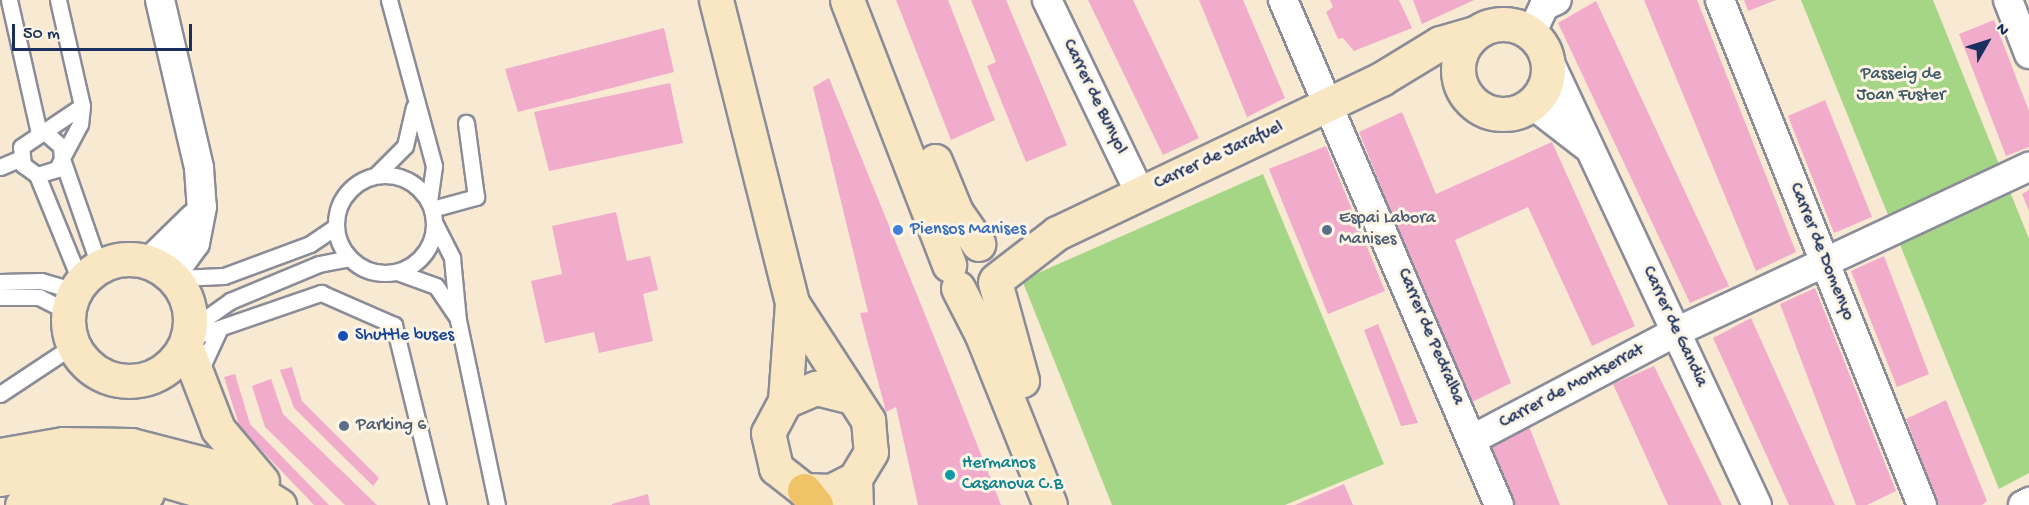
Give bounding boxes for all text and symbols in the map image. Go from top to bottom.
scale bar [15,12,195,50]
north arrow [1957,12,2017,72]
text: N [1991,20,2012,40]
text: 50 m [23,24,60,45]
street label: Carrer de Bunyol [1057,36,1131,158]
park label: Passeig de Joan Fuster [1857,65,1945,107]
street label: Carrer de Jarafuel [1151,117,1287,195]
street label: Carrer de Domenyo [1784,180,1858,324]
place label: Espai Labora Manises [1339,209,1436,252]
place label: Piensos Manises [910,219,1026,241]
marker: Piensos Manises [891,223,905,237]
marker: Espai Labora Manises [1320,223,1334,237]
street label: Carrer de Gandia [1637,263,1711,391]
street label: Carrer de Pedralba [1392,266,1468,408]
place label: Shuttle buses [355,325,454,347]
marker: Shuttle buses [336,329,350,343]
street label: Carrer de Montserrat [1496,340,1648,434]
place label: Parking 6 [356,415,426,437]
marker: Parking 6 [337,419,351,433]
place label: Hermanos Casanova C.B [962,454,1063,496]
marker: Hermanos Casanova C.B [943,468,957,482]

